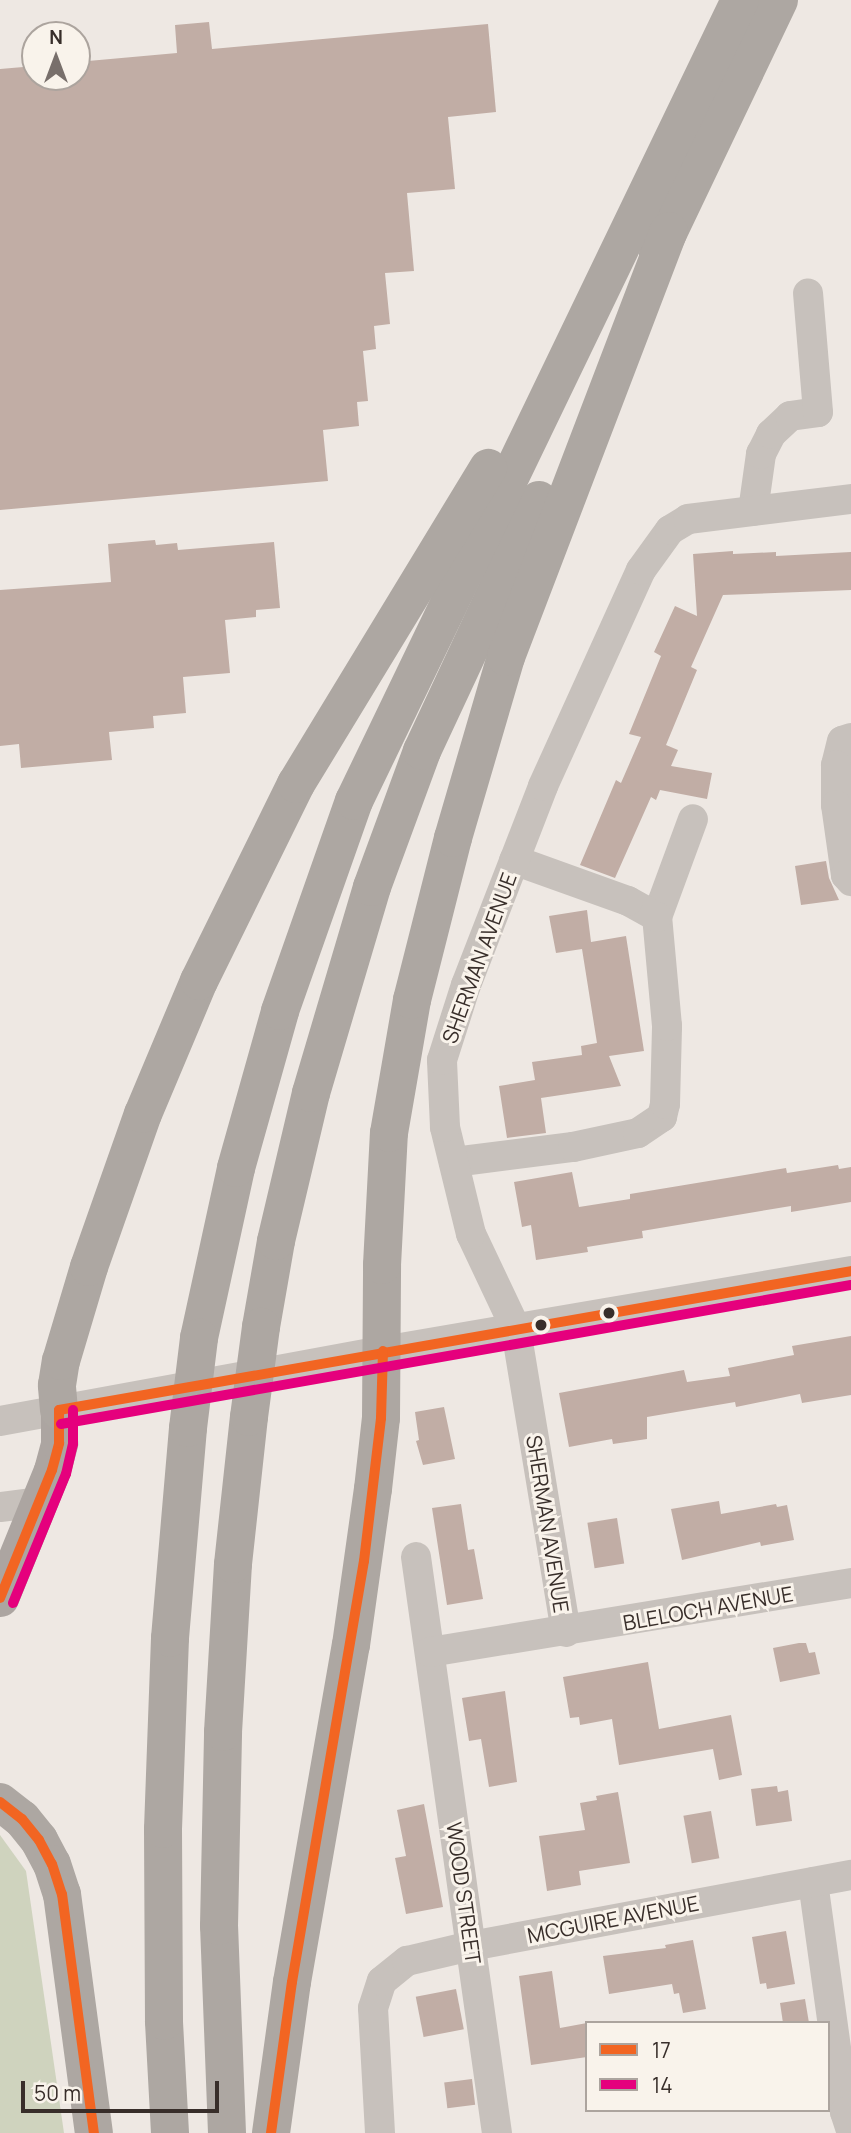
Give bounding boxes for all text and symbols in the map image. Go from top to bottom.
north arrow [21,21,91,91]
text: N [49,24,63,50]
street label: SHERMAN AVENUE [436,869,522,1047]
unlabelled marker [602,1306,616,1320]
unlabelled marker [534,1318,548,1332]
street label: SHERMAN AVENUE [522,1433,574,1615]
street label: BLELOCH AVENUE [621,1581,795,1635]
street label: WOOD STREET [442,1820,486,1966]
street label: MCGUIRE AVENUE [525,1890,701,1948]
legend [585,2021,830,2112]
text: 17 [652,2036,671,2064]
scale bar [24,2066,222,2110]
text: 14 [652,2071,673,2099]
text: 50 m [34,2079,81,2107]

